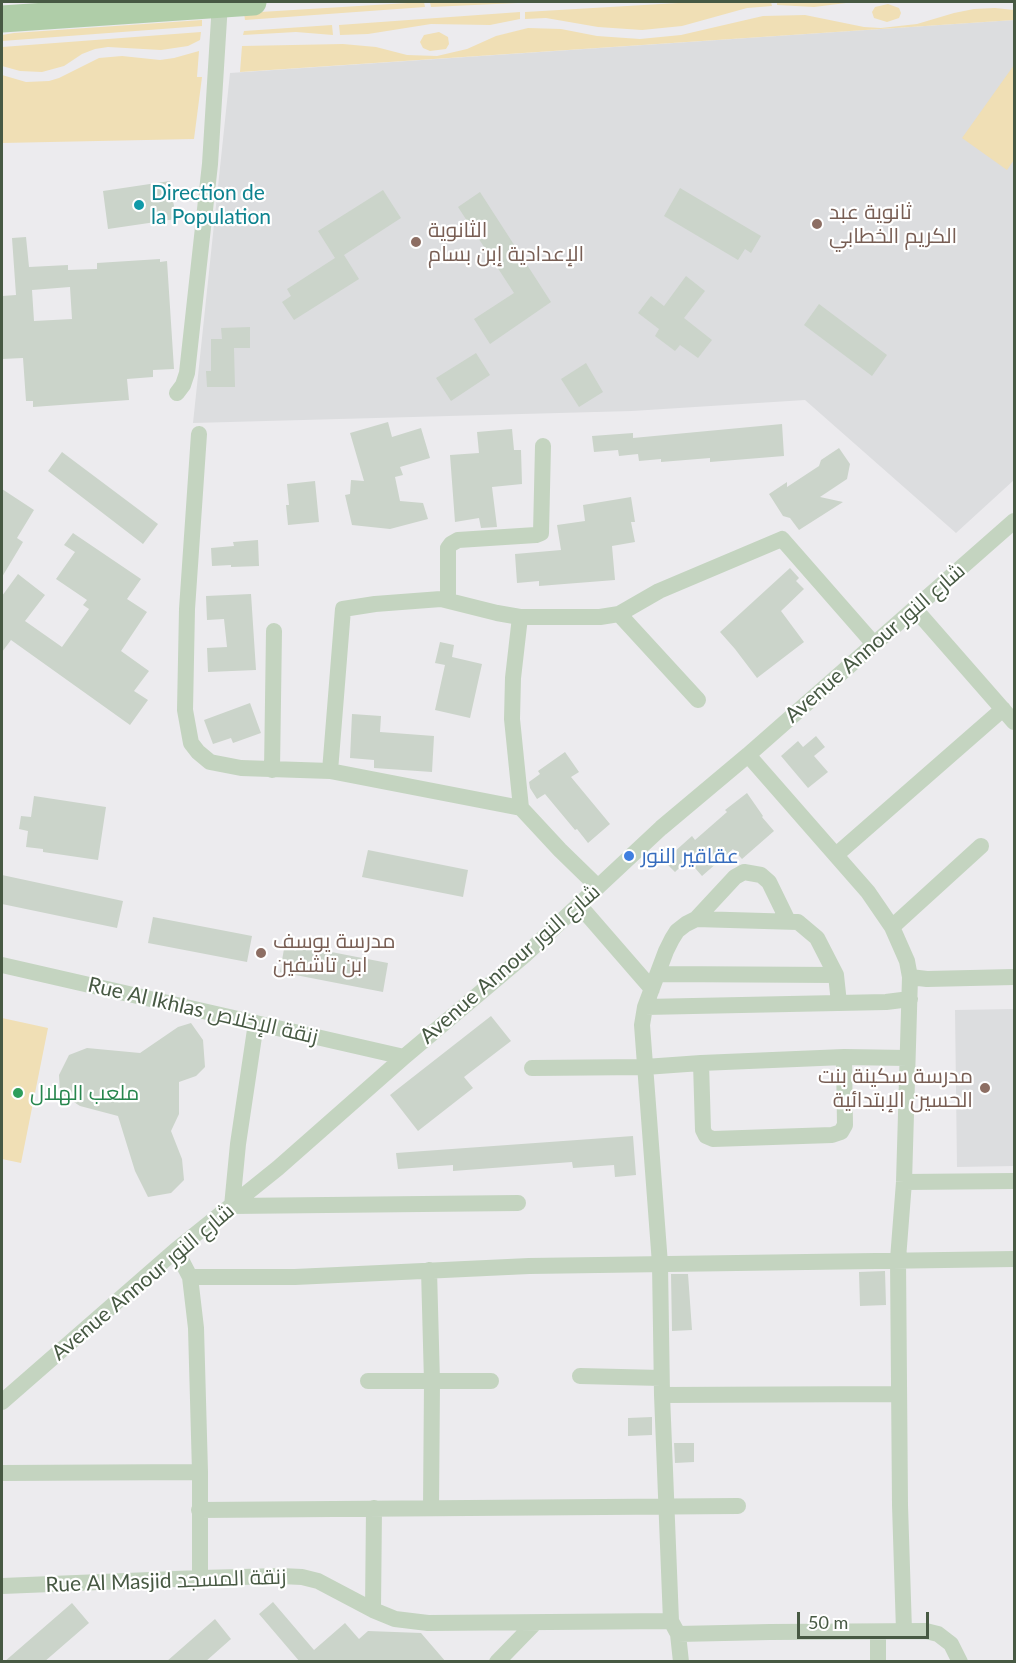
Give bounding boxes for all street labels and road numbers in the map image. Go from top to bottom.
street label: Avenue Annour شارع النور [780,558,970,728]
street label: Avenue Annour شارع النور [415,879,605,1049]
street label: Rue Al Ikhlas زنقة الإخلاص [85,972,321,1050]
street label: Avenue Annour شارع النور [47,1198,239,1366]
street label: Rue Al Masjid زنقة المسجد [45,1564,287,1598]

